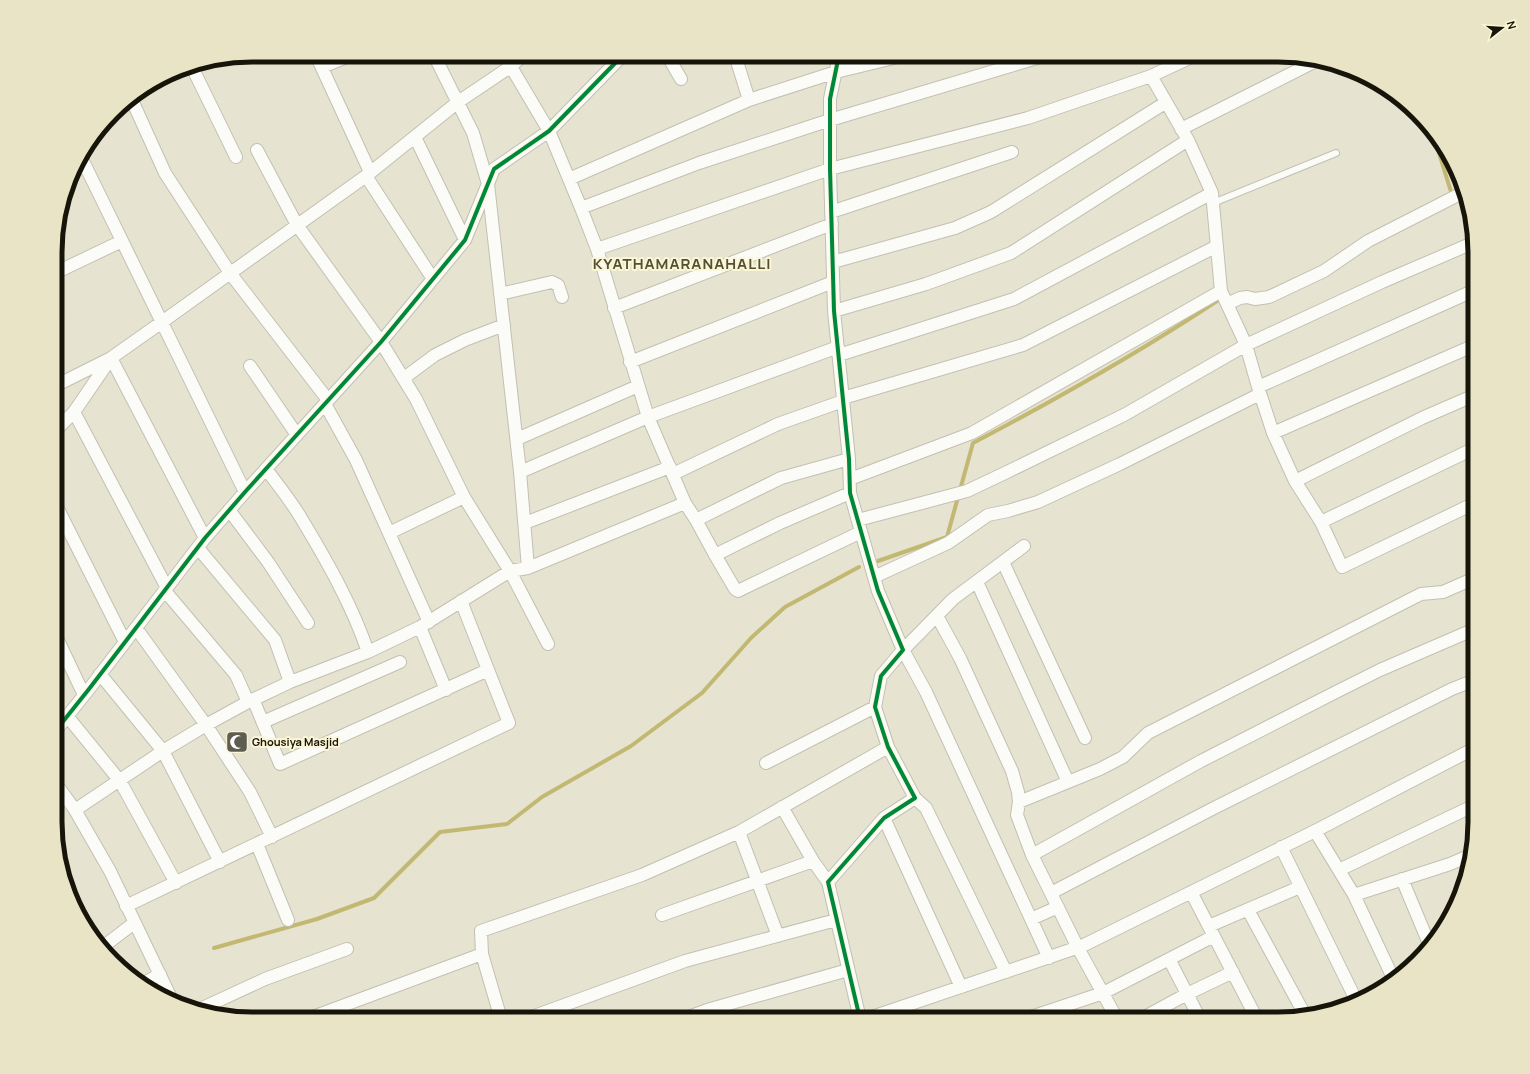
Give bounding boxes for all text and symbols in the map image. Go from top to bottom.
north arrow [1482,8,1522,48]
text: N [1504,19,1520,31]
district label: KYATHAMARANAHALLI [593,253,771,274]
mosque icon: Ghousiya Masjid [224,729,250,755]
place label: Ghousiya Masjid [252,734,339,749]

